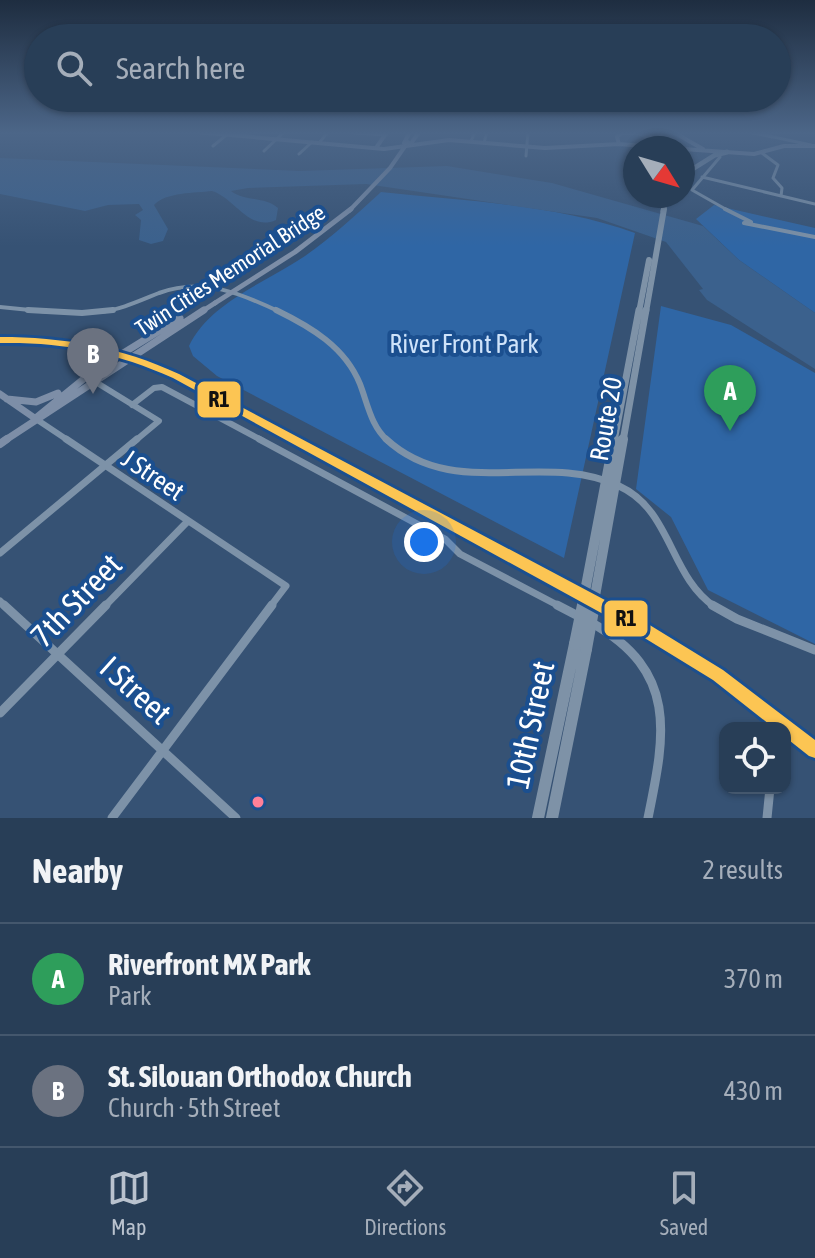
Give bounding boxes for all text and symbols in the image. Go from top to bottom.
search box [24,24,791,112]
icon: search [52,46,96,90]
text: Search here [116,51,245,85]
north arrow [623,136,695,208]
street label: Twin Cities Memorial Bridge [130,199,330,341]
pin: B [67,328,119,394]
park label: River Front Park [389,329,539,359]
pin: A [704,365,756,431]
street label: Route 20 [584,375,628,463]
line badge: R1 [196,380,242,419]
text: R1 [208,386,230,412]
street label: J Street [116,443,190,507]
your location [404,522,444,562]
street label: 7th Street [23,546,129,654]
line badge: R1 [603,599,649,638]
text: R1 [615,605,637,631]
street label: I Street [93,649,179,731]
street label: 10th Street [498,658,562,792]
map controls [719,722,791,794]
button: locate [719,722,791,794]
unlabelled marker [250,794,266,810]
text: Nearby [32,851,123,890]
text: 2 results [702,855,783,885]
text: Riverfront MX Park [108,947,310,981]
text: A [52,964,64,994]
text: 370 m [724,964,783,994]
text: Park [108,981,151,1011]
text: St. Silouan Orthodox Church [108,1059,412,1093]
text: B [52,1076,64,1106]
text: 430 m [724,1076,783,1106]
text: Church · 5th Street [108,1093,280,1123]
tab: Map [107,1166,151,1240]
tab: Directions [364,1166,446,1240]
tab: Saved [660,1166,708,1240]

